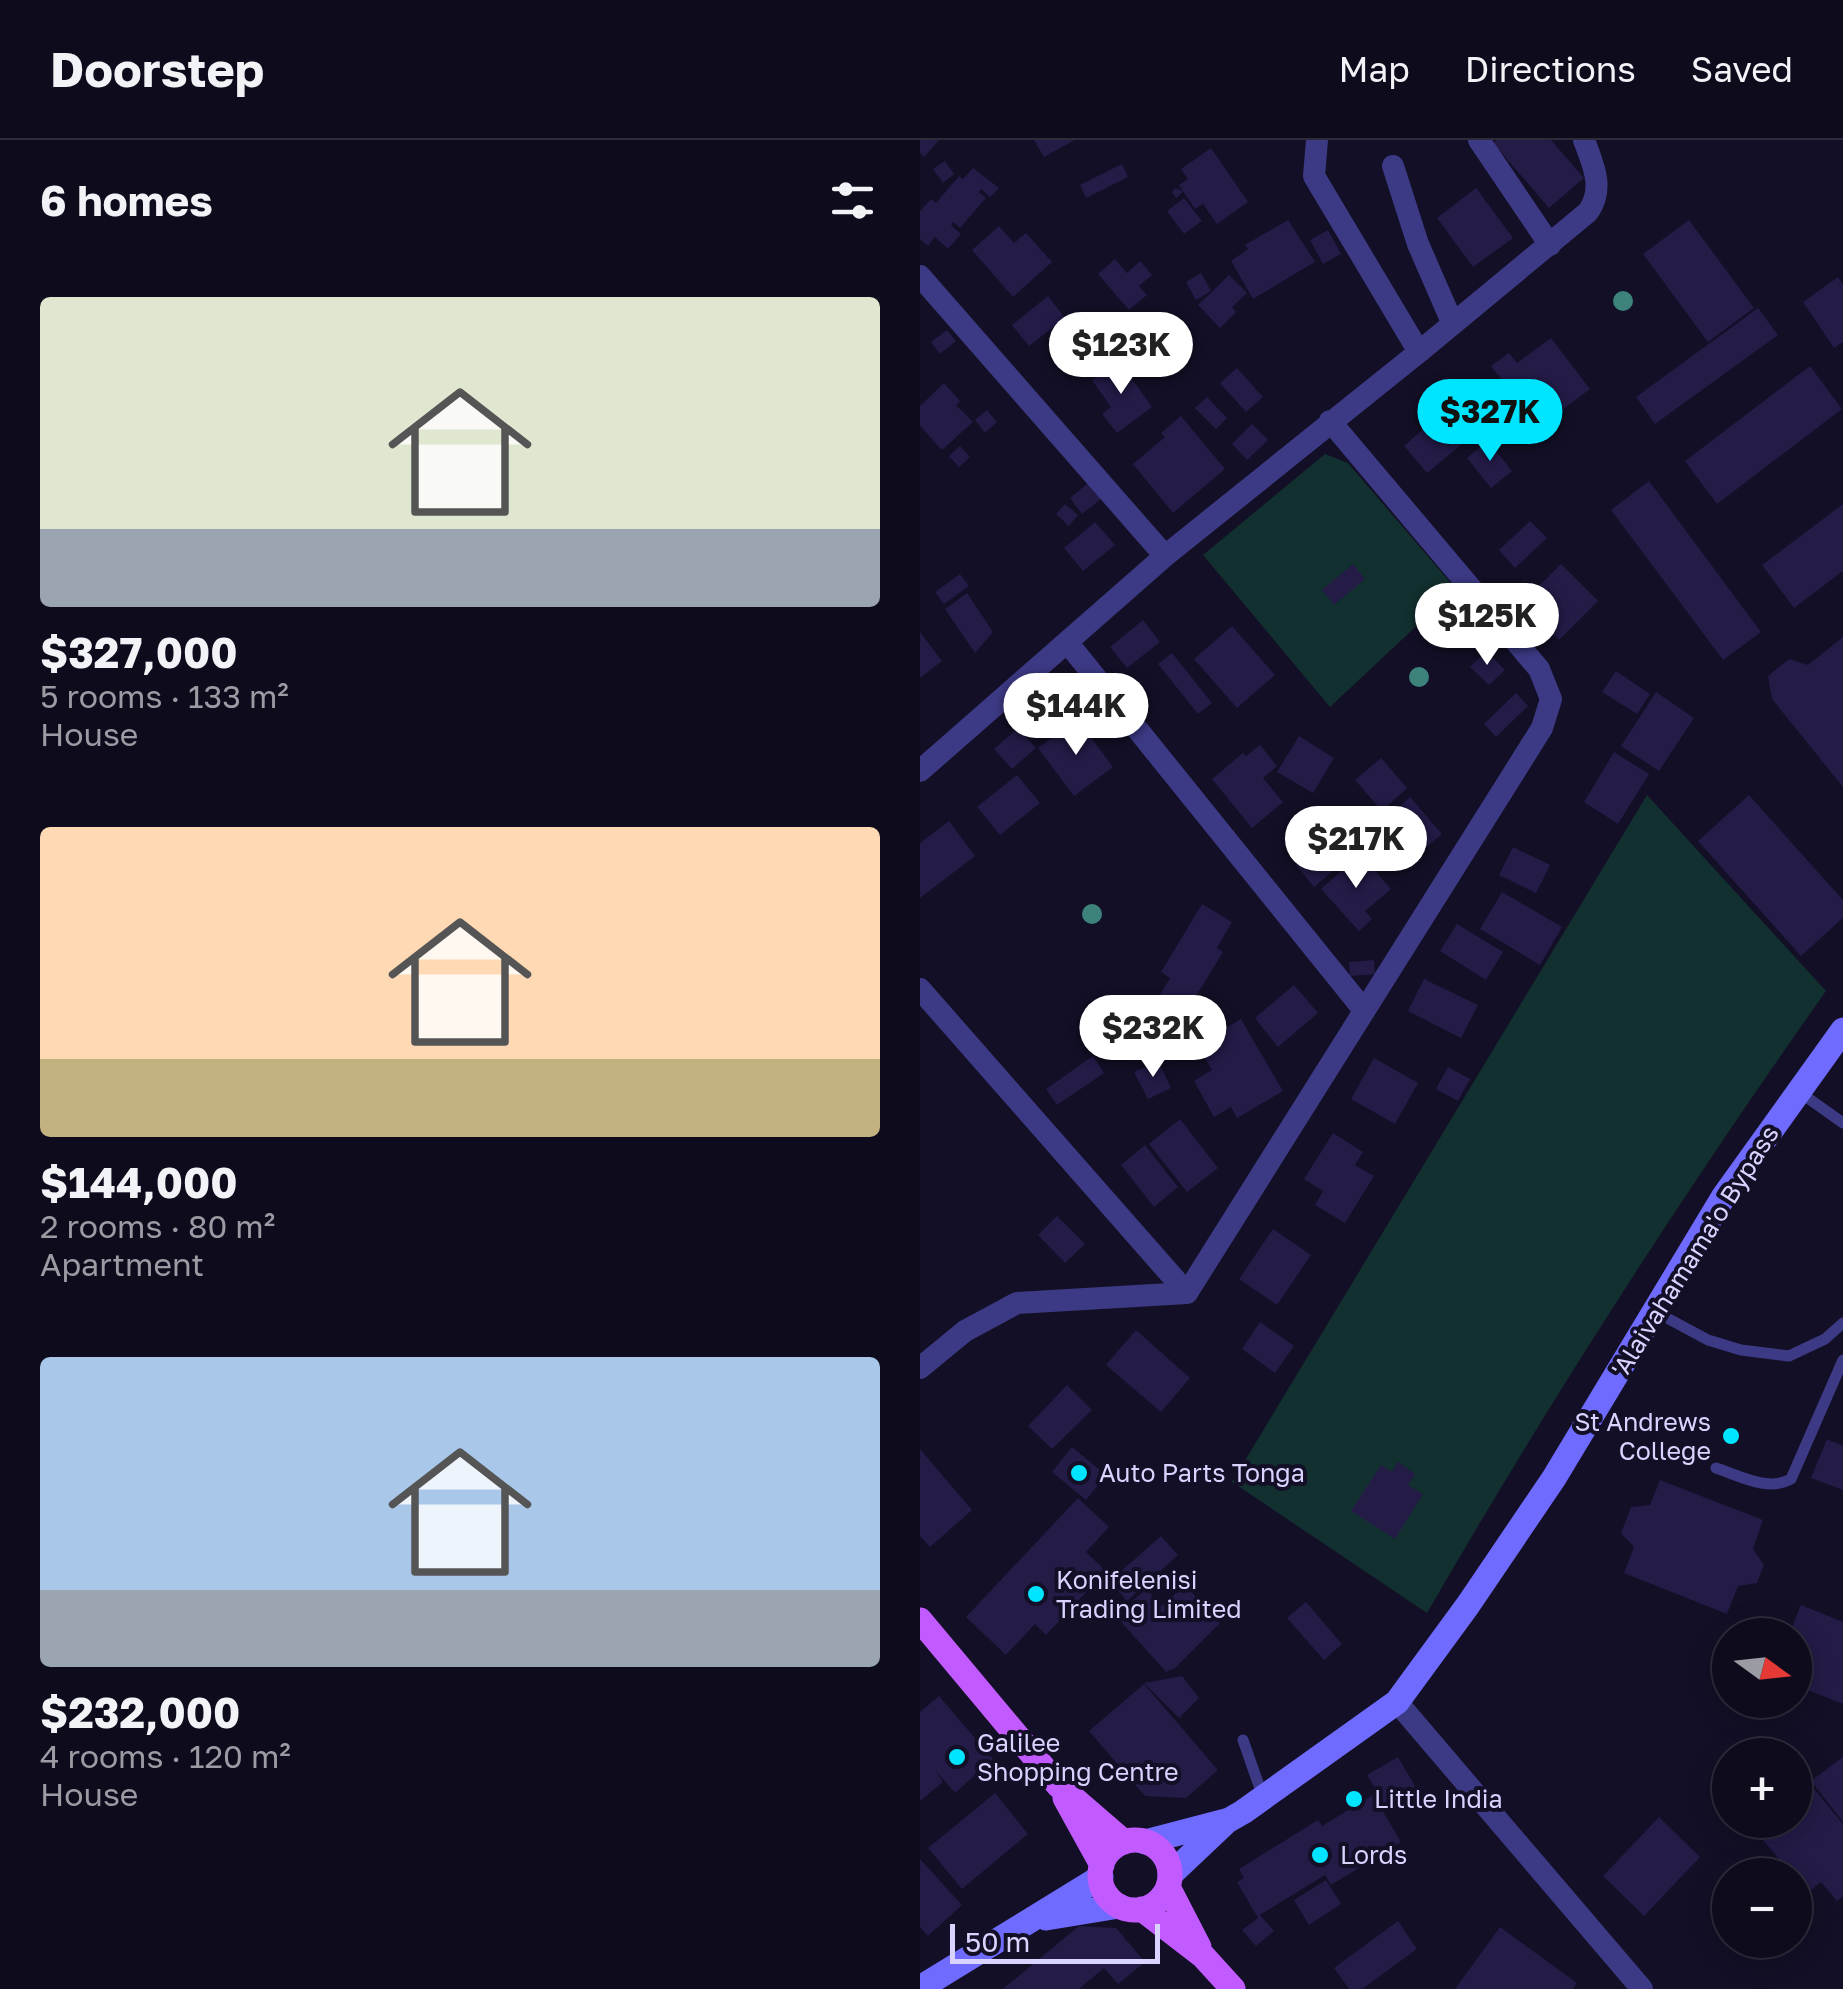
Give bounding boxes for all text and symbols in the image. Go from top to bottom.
text: Doorstep [50,40,264,98]
text: Map [1338,48,1410,90]
text: Directions [1465,48,1636,90]
text: Saved [1691,48,1793,90]
icon: filters [825,173,880,228]
text: 6 homes [40,175,213,225]
pin: $123K [1051,312,1191,397]
text: $123K [1071,325,1171,363]
icon: home [370,362,550,542]
pin: $327K [1420,379,1560,464]
text: $327K [1439,392,1541,430]
pin: $125K [1417,583,1557,668]
text: $125K [1437,596,1537,634]
text: $327,000 [40,627,238,677]
pin: $144K [1006,673,1146,758]
text: 5 rooms · 133 m² [40,677,289,715]
text: $144K [1025,686,1127,724]
text: House [40,715,138,753]
pin: $217K [1286,806,1426,891]
text: $217K [1307,819,1405,857]
icon: home [370,892,550,1072]
pin: $232K [1083,995,1223,1080]
text: $232K [1101,1008,1205,1046]
street label: 'Alaivahamama'o Bypass [1604,1119,1785,1382]
text: $144,000 [40,1157,238,1207]
text: 2 rooms · 80 m² [40,1207,275,1245]
text: Apartment [40,1245,204,1283]
place label: St Andrews College [1574,1406,1711,1466]
icon: home [370,1422,550,1602]
marker: St Andrews College [1720,1425,1742,1447]
place label: Auto Parts Tonga [1099,1457,1305,1488]
marker: Auto Parts Tonga [1068,1462,1090,1484]
place label: Konifelenisi Trading Limited [1056,1564,1242,1624]
marker: Konifelenisi Trading Limited [1025,1583,1047,1605]
north arrow [1712,1618,1812,1718]
map controls [1712,1618,1812,1958]
text: $232,000 [40,1687,240,1737]
place label: Galilee Shopping Centre [977,1727,1178,1787]
text: 4 rooms · 120 m² [40,1737,291,1775]
button: + [1712,1738,1812,1838]
marker: Galilee Shopping Centre [946,1746,968,1768]
text: House [40,1775,138,1813]
place label: Little India [1374,1783,1503,1814]
marker: Little India [1343,1788,1365,1810]
place label: Lords [1340,1839,1407,1870]
marker: Lords [1309,1844,1331,1866]
button: − [1712,1858,1812,1958]
scale bar [950,1919,1160,1964]
text: 50 m [965,1925,1030,1958]

